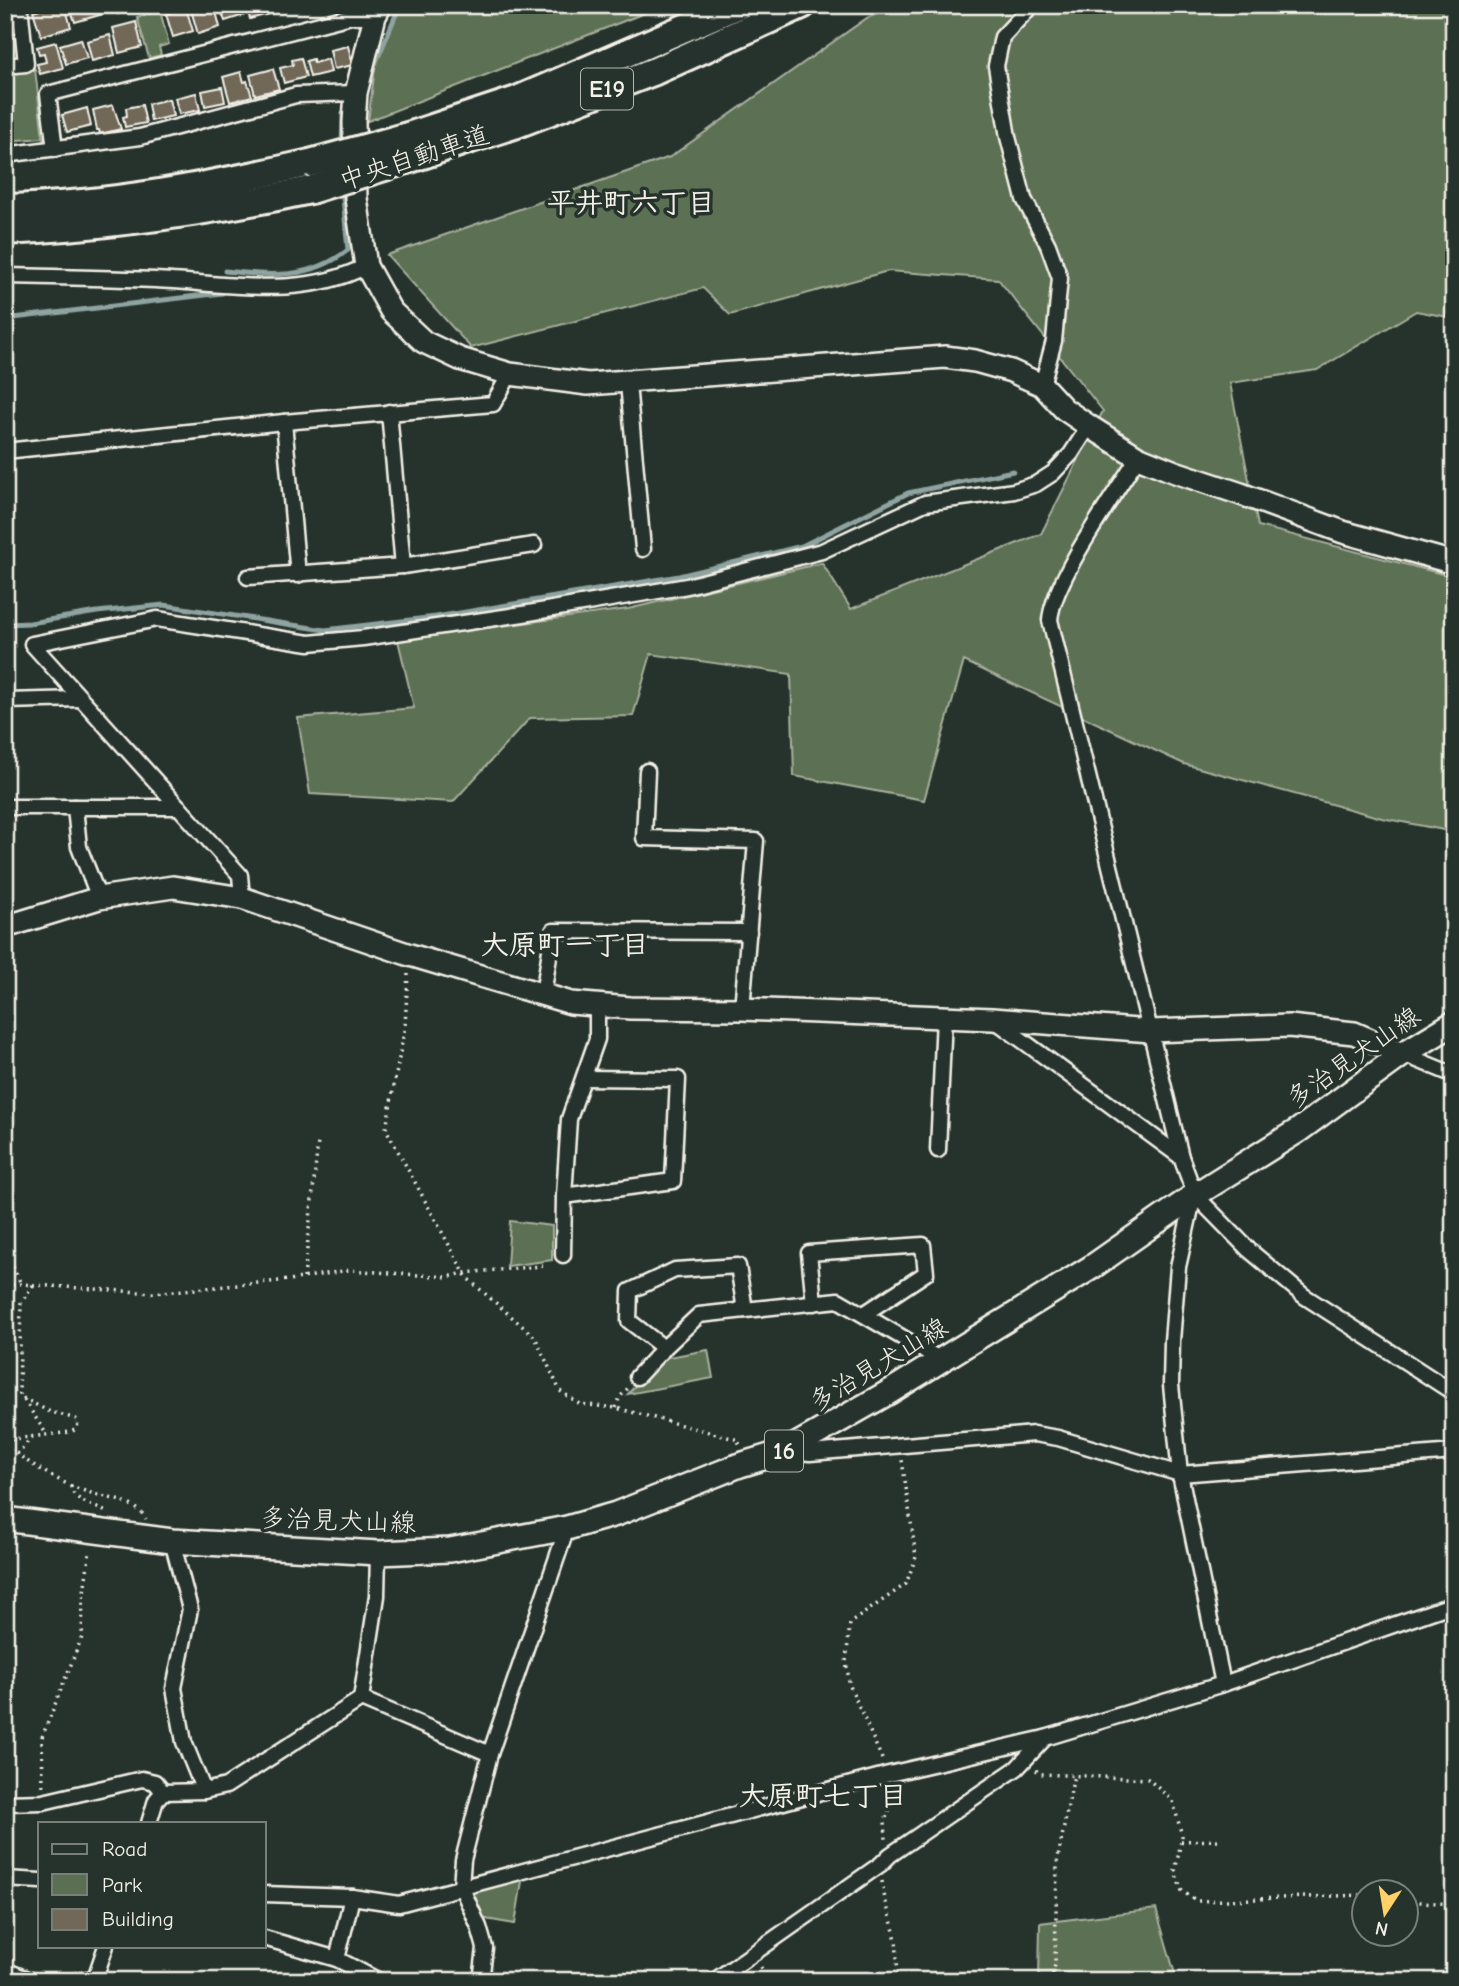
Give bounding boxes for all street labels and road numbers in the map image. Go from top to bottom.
road number: E19 [581,68,633,110]
street label: 中央自動車道 [335,120,493,196]
street label: 多治見犬山線 [1281,1001,1426,1115]
street label: 多治見犬山線 [804,1312,953,1418]
road number: 16 [765,1430,803,1471]
street label: 多治見犬山線 [259,1503,416,1539]

